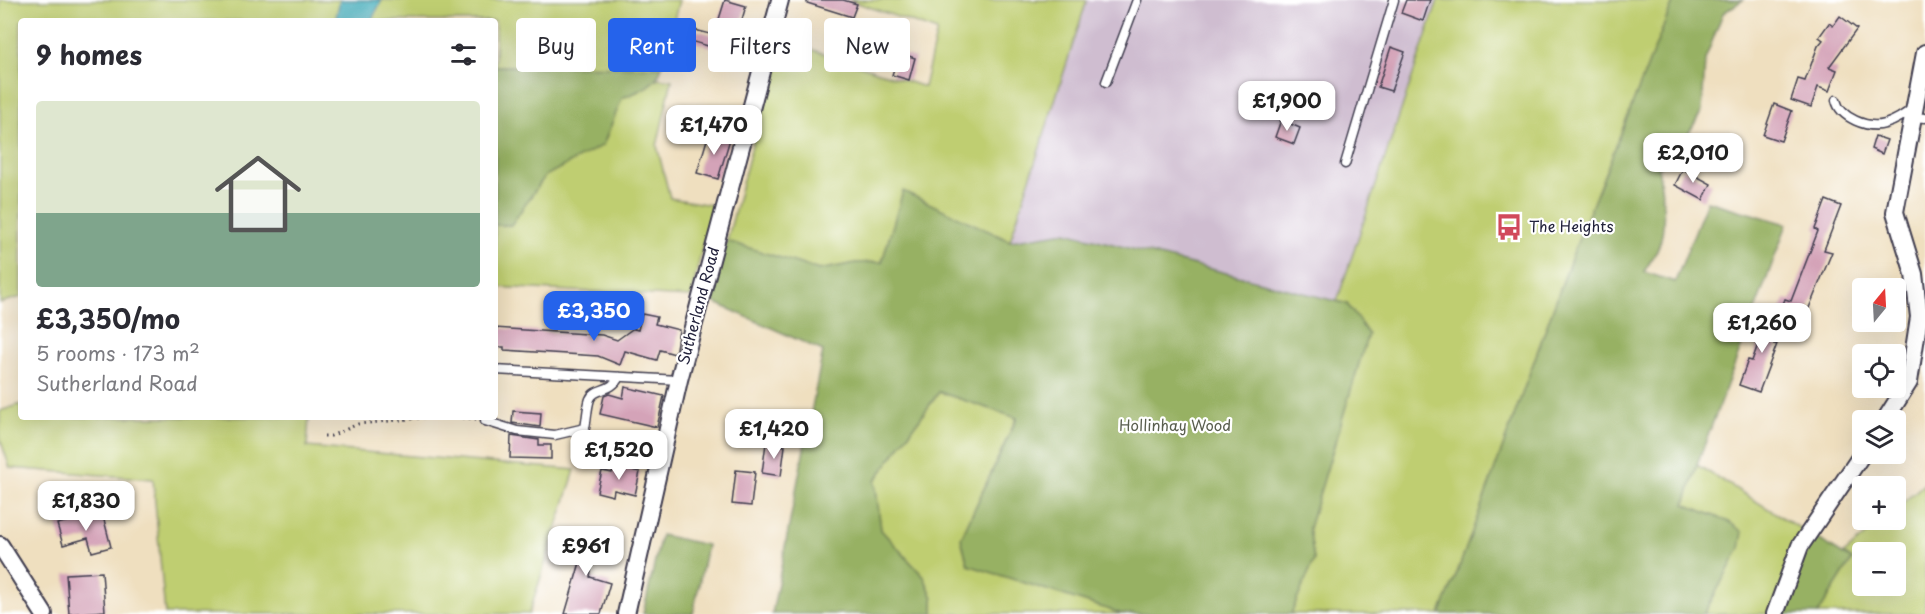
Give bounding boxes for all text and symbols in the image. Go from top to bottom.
chip: Buy [516,18,596,72]
chip: Rent [608,18,696,72]
chip: Filters [708,18,812,72]
chip: New [824,18,910,72]
text: 9 homes [36,35,142,74]
icon: filters [447,38,480,71]
pin: £1,900 [1238,81,1336,132]
text: £1,900 [1252,85,1322,115]
pin: £1,470 [665,105,763,156]
text: £1,470 [680,109,748,139]
pin: £2,010 [1644,133,1742,184]
text: £2,010 [1657,137,1729,167]
icon: home [204,140,312,248]
bus stop icon: The Heights [1494,212,1524,242]
place label: The Heights [1529,214,1614,237]
street label: Sutherland Road [671,244,724,367]
north arrow [1852,278,1906,332]
map controls [1852,278,1906,596]
pin: £3,350 [545,291,643,342]
text: £3,350 [557,295,631,325]
text: £3,350/mo [36,299,180,338]
pin: £1,260 [1713,303,1811,354]
text: £1,260 [1727,307,1797,337]
text: 5 rooms · 173 m² [36,338,200,368]
button: locate [1852,344,1906,398]
text: Sutherland Road [36,368,198,398]
pin: £1,420 [725,409,823,460]
button: layers [1852,410,1906,464]
text: £1,420 [739,413,809,443]
park label: Hollinhay Wood [1119,413,1231,436]
pin: £1,520 [570,430,668,481]
text: £1,520 [584,434,654,464]
button: + [1852,476,1906,530]
pin: £1,830 [37,481,135,532]
text: £1,830 [52,485,120,515]
pin: £961 [550,526,622,577]
text: £961 [562,530,610,560]
button: − [1852,542,1906,596]

